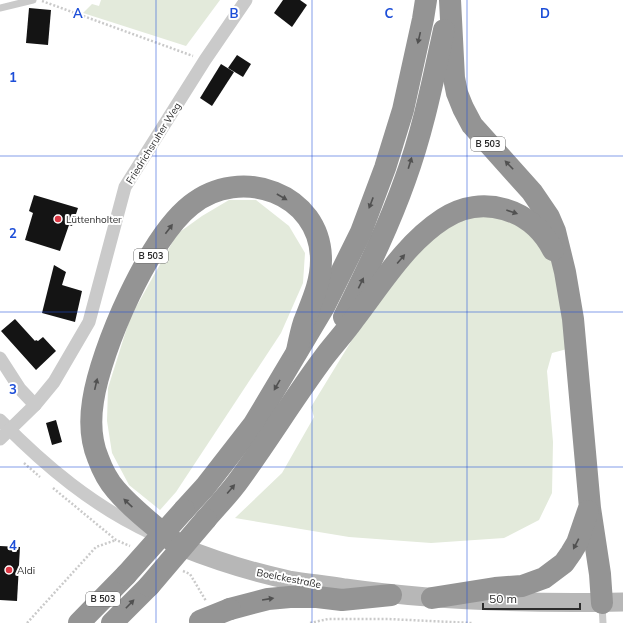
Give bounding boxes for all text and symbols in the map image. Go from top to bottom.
text: A [73,5,83,21]
text: B [230,5,239,21]
text: C [385,5,394,21]
text: D [540,5,550,21]
one-way arrow [415,32,421,44]
text: 1 [9,69,17,85]
street label: Friedrichsruher Weg [123,100,184,186]
road number: B 503 [471,137,505,151]
one-way arrow [408,157,414,169]
one-way arrow [504,160,514,170]
one-way arrow [276,193,288,200]
one-way arrow [368,198,374,210]
one-way arrow [506,209,518,215]
place label: Lüttenholter [66,213,122,226]
marker: Lüttenholter [53,214,63,224]
one-way arrow [165,223,173,234]
text: 2 [9,225,17,241]
road number: B 503 [134,249,168,263]
one-way arrow [396,254,405,264]
one-way arrow [358,277,364,289]
one-way arrow [94,377,100,390]
one-way arrow [274,379,281,391]
text: 3 [9,381,17,397]
one-way arrow [227,484,236,495]
one-way arrow [123,498,133,507]
text: 4 [9,537,17,553]
one-way arrow [573,538,579,550]
place label: Aldi [17,564,35,577]
marker: Aldi [4,565,14,575]
street label: Boelckestraße [256,566,322,591]
scale bar [483,585,580,611]
text: 50 m [489,591,517,606]
road number: B 503 [86,592,120,606]
one-way arrow [262,596,274,602]
one-way arrow [126,599,135,609]

